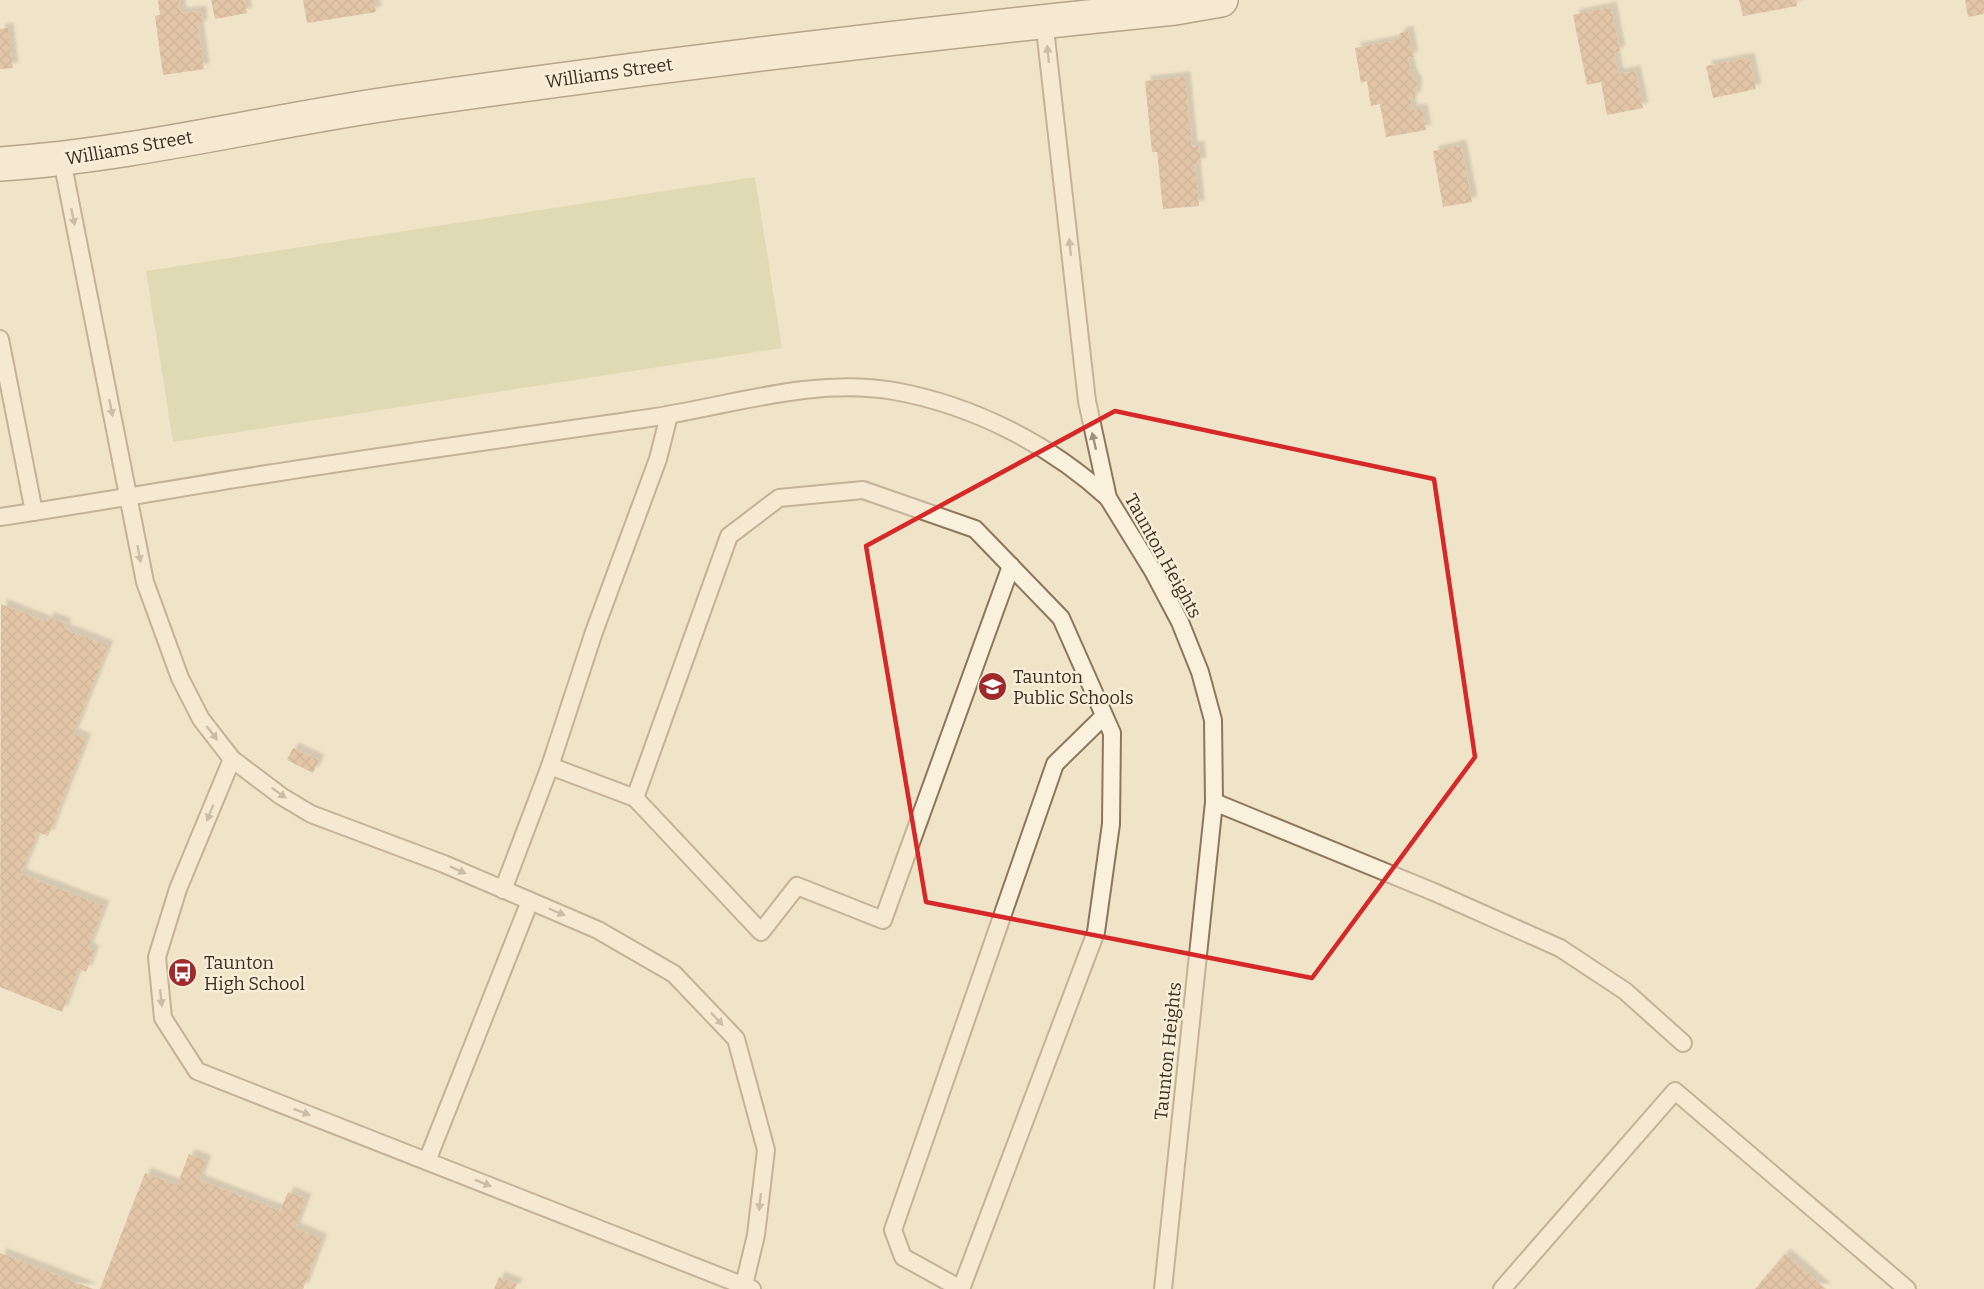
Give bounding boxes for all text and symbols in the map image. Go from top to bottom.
one-way arrow [1043,44,1053,63]
street label: Williams Street [544,53,675,93]
street label: Williams Street [64,126,195,170]
one-way arrow [69,208,78,227]
one-way arrow [1065,238,1075,257]
one-way arrow [107,399,116,418]
one-way arrow [1089,432,1099,450]
street label: Taunton Heights [1120,490,1206,622]
one-way arrow [135,544,144,563]
place label: Taunton Public Schools [1013,666,1134,709]
school or university icon: Taunton Public Schools [976,671,1008,703]
one-way arrow [206,725,218,741]
one-way arrow [271,787,287,800]
one-way arrow [205,804,215,822]
one-way arrow [449,865,466,874]
one-way arrow [548,908,566,917]
place label: Taunton High School [204,952,305,995]
bus stop icon: Taunton High School [167,957,199,989]
street label: Taunton Heights [1150,981,1186,1121]
one-way arrow [156,989,166,1008]
one-way arrow [710,1011,723,1026]
one-way arrow [293,1107,311,1117]
one-way arrow [474,1179,492,1188]
one-way arrow [755,1193,765,1212]

